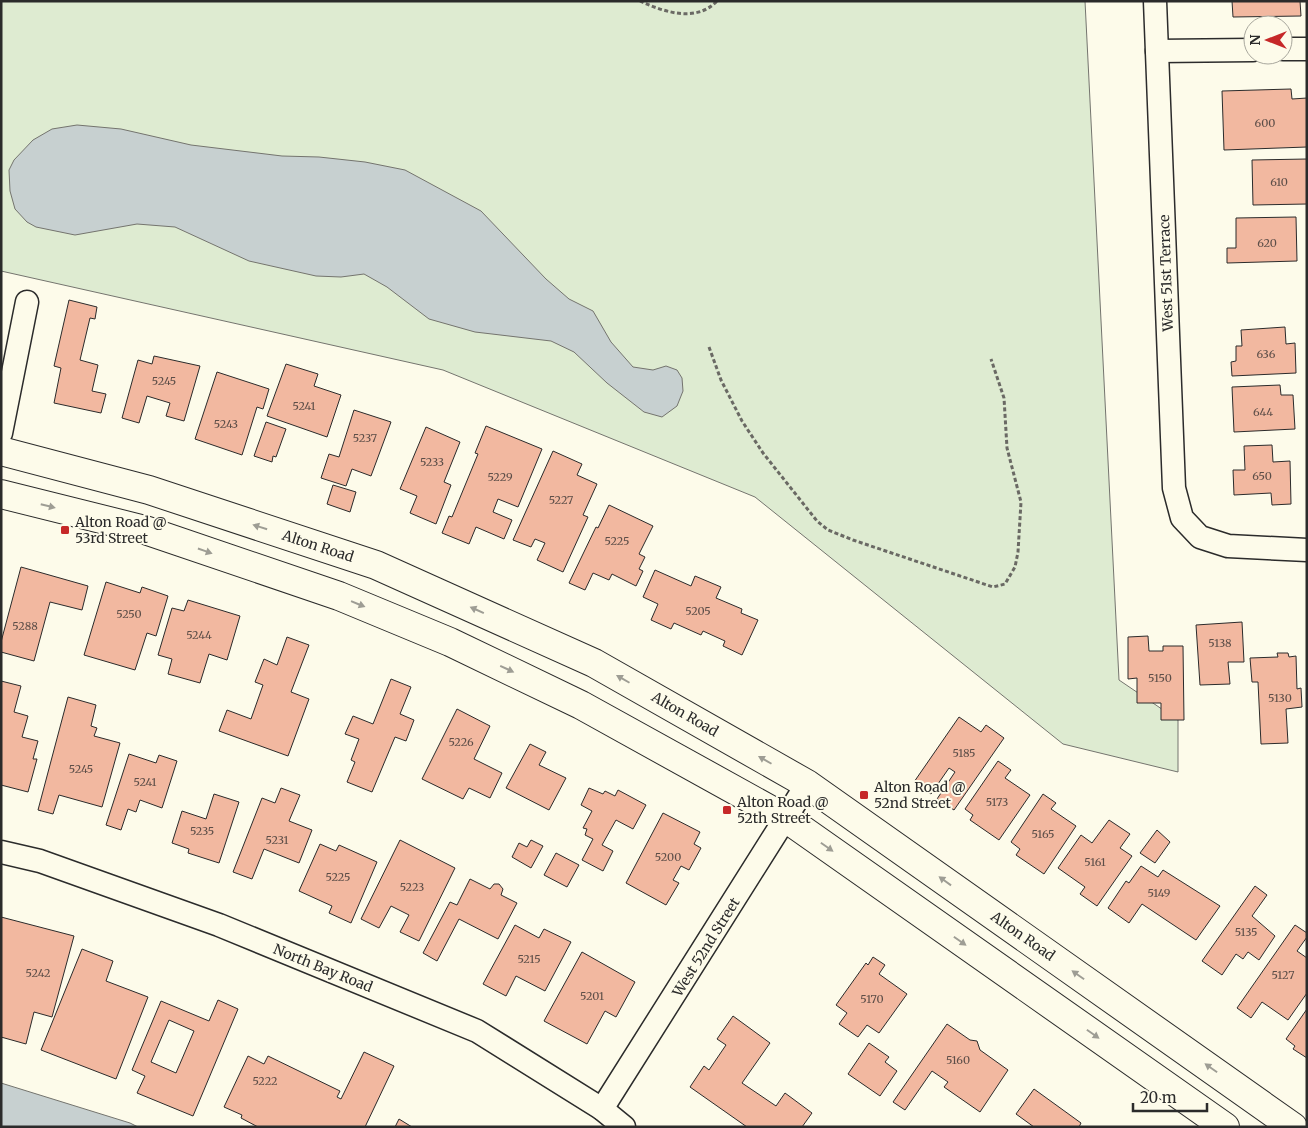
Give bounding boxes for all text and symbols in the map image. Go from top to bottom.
north arrow [1243,15,1293,65]
text: N [1246,34,1264,46]
house number: 600 [1255,116,1275,130]
house number: 610 [1270,175,1288,189]
street label: West 51st Terrace [1155,214,1177,333]
house number: 620 [1257,236,1277,250]
house number: 636 [1257,347,1276,361]
house number: 5245 [152,374,176,388]
house number: 5241 [292,399,316,413]
house number: 644 [1253,405,1273,419]
house number: 5243 [214,417,238,431]
house number: 5237 [353,431,377,445]
house number: 5233 [420,455,444,469]
house number: 650 [1252,469,1272,483]
house number: 5229 [487,470,513,484]
house number: 5227 [549,493,573,507]
one-way arrow [41,502,56,510]
place label: Alton Road @ 53rd Street [74,513,167,547]
one-way arrow [252,522,267,530]
marker: Alton Road @ 53rd Street [59,524,71,536]
street label: Alton Road [279,526,357,566]
house number: 5225 [605,534,629,548]
one-way arrow [197,547,212,555]
one-way arrow [351,600,366,608]
house number: 5205 [685,604,711,618]
one-way arrow [470,606,484,614]
house number: 5250 [116,607,142,621]
house number: 5288 [12,619,38,633]
house number: 5244 [186,628,212,642]
house number: 5138 [1208,636,1232,650]
one-way arrow [500,665,514,673]
house number: 5150 [1148,671,1172,685]
one-way arrow [617,675,630,684]
street label: Alton Road [648,687,722,741]
house number: 5130 [1268,691,1292,705]
house number: 5226 [448,735,474,749]
house number: 5185 [952,746,976,760]
one-way arrow [758,755,771,764]
house number: 5245 [69,762,93,776]
house number: 5241 [133,775,157,789]
place label: Alton Road @ 52nd Street [873,778,966,812]
marker: Alton Road @ 52nd Street [858,789,870,801]
place label: Alton Road @ 52th Street [736,793,829,827]
house number: 5173 [986,795,1008,809]
marker: Alton Road @ 52th Street [721,804,733,816]
house number: 5235 [190,824,214,838]
house number: 5165 [1031,827,1055,841]
house number: 5231 [266,833,288,847]
one-way arrow [820,842,833,852]
house number: 5200 [655,850,681,864]
house number: 5161 [1084,855,1106,869]
house number: 5225 [326,870,350,884]
one-way arrow [938,876,952,886]
house number: 5223 [400,880,424,894]
house number: 5149 [1148,886,1171,900]
street label: West 52nd Street [668,894,744,1001]
street label: Alton Road [987,907,1059,965]
house number: 5135 [1235,925,1257,939]
one-way arrow [953,936,966,946]
street label: North Bay Road [271,940,376,996]
house number: 5215 [517,952,541,966]
house number: 5242 [26,966,50,980]
house number: 5127 [1271,968,1295,982]
one-way arrow [1071,970,1085,980]
house number: 5201 [580,989,604,1003]
house number: 5170 [860,992,884,1006]
one-way arrow [1086,1029,1099,1039]
house number: 5160 [946,1053,970,1067]
one-way arrow [1204,1063,1218,1073]
house number: 5222 [252,1074,278,1088]
scale bar [1133,1080,1207,1112]
text: 20 m [1140,1088,1177,1107]

